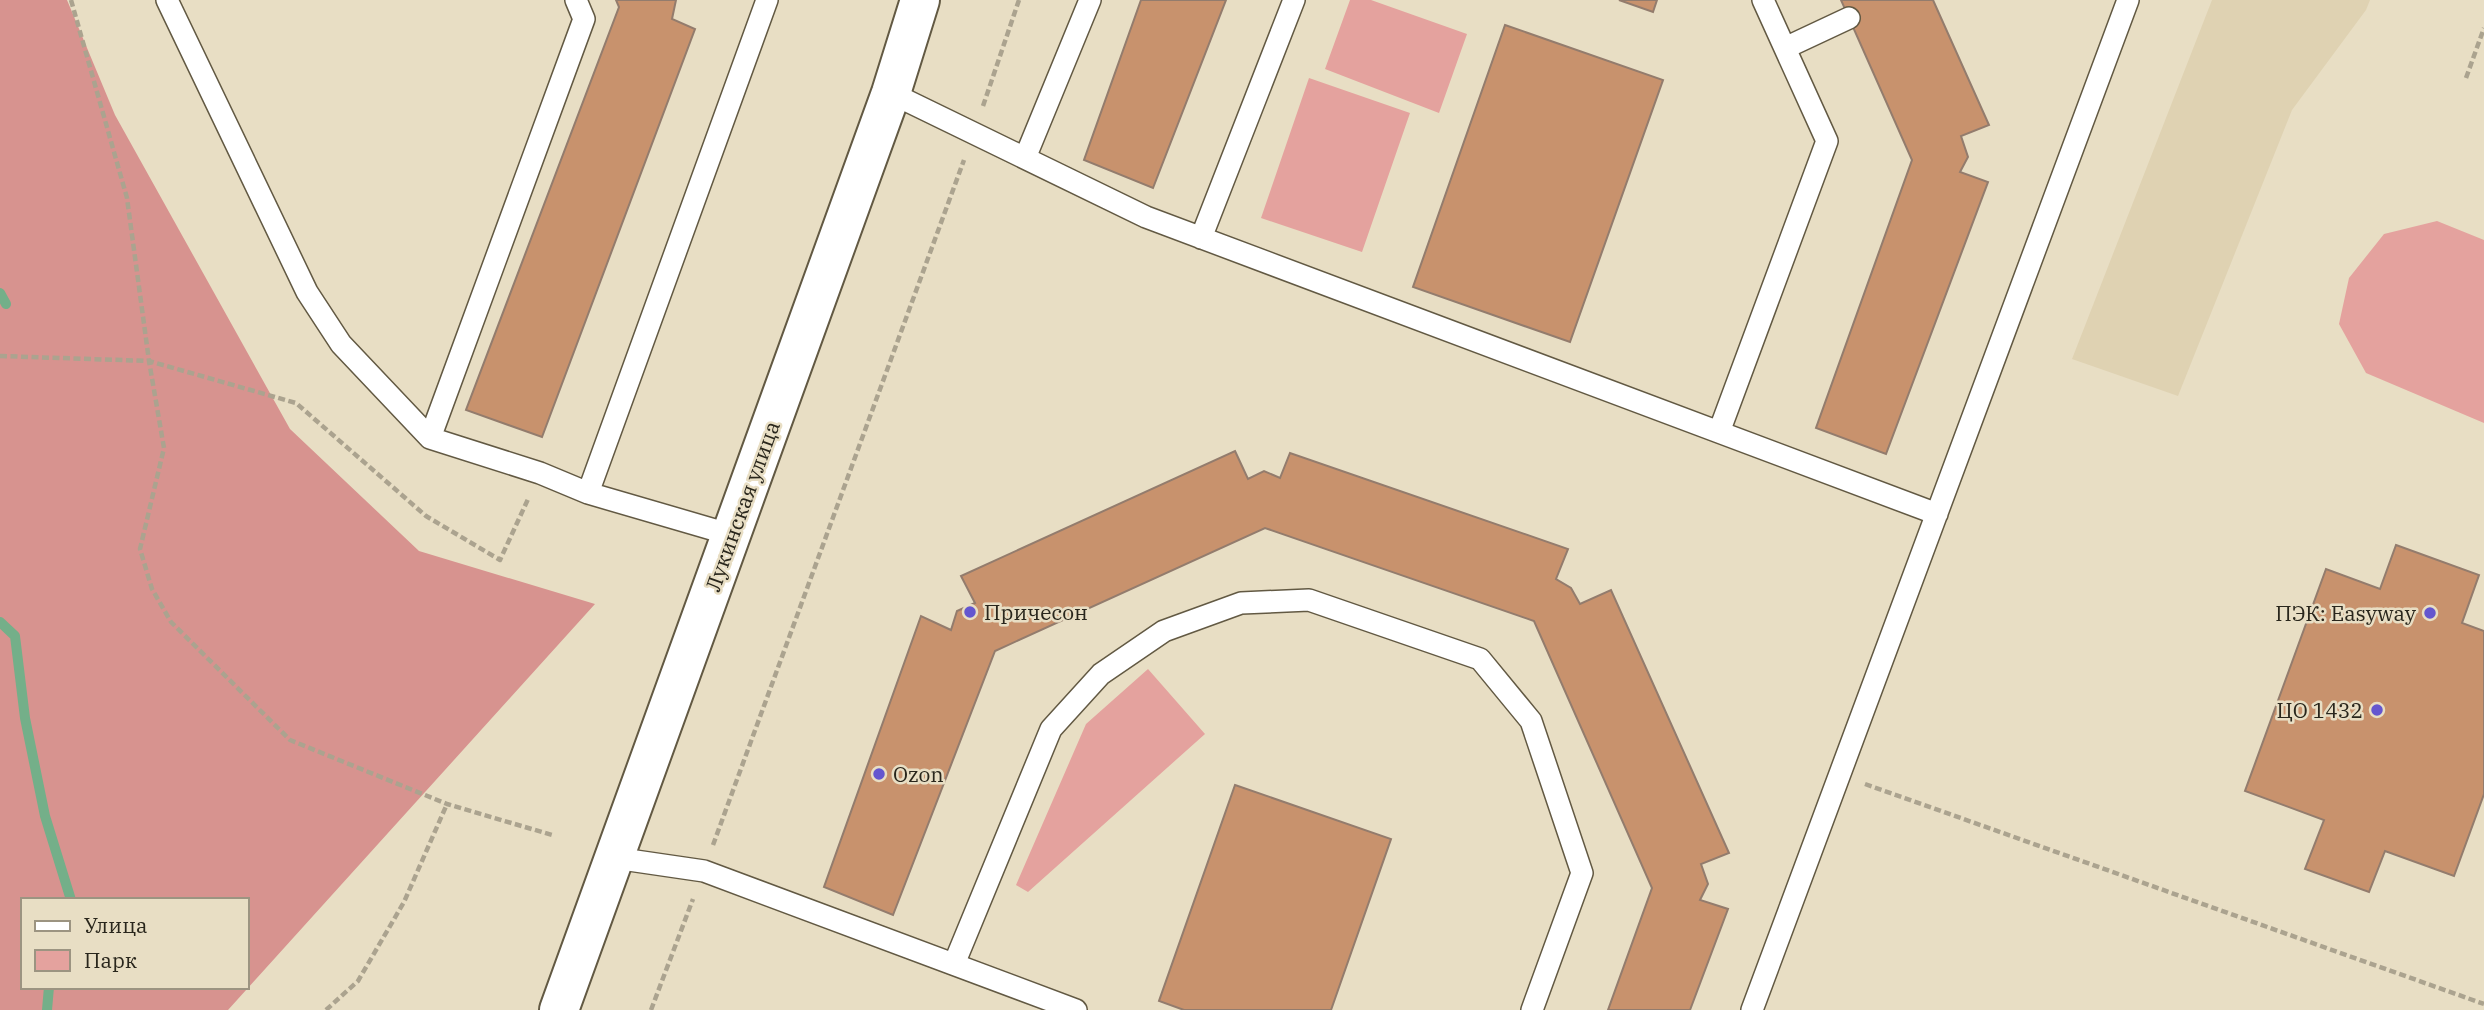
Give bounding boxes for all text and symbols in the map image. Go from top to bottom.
street label: Лукинская улица [698,417,786,595]
place label: Причесон [984,598,1088,626]
place label: ПЭК: Easyway [2275,599,2417,627]
marker: Причесон [962,604,978,620]
marker: ПЭК: Easyway [2422,605,2438,621]
place label: ЦО 1432 [2277,696,2363,724]
marker: ЦО 1432 [2369,702,2385,718]
place label: Ozon [893,760,944,788]
marker: Ozon [871,766,887,782]
legend [21,898,248,989]
text: Улица [84,911,148,939]
text: Парк [84,946,137,974]

